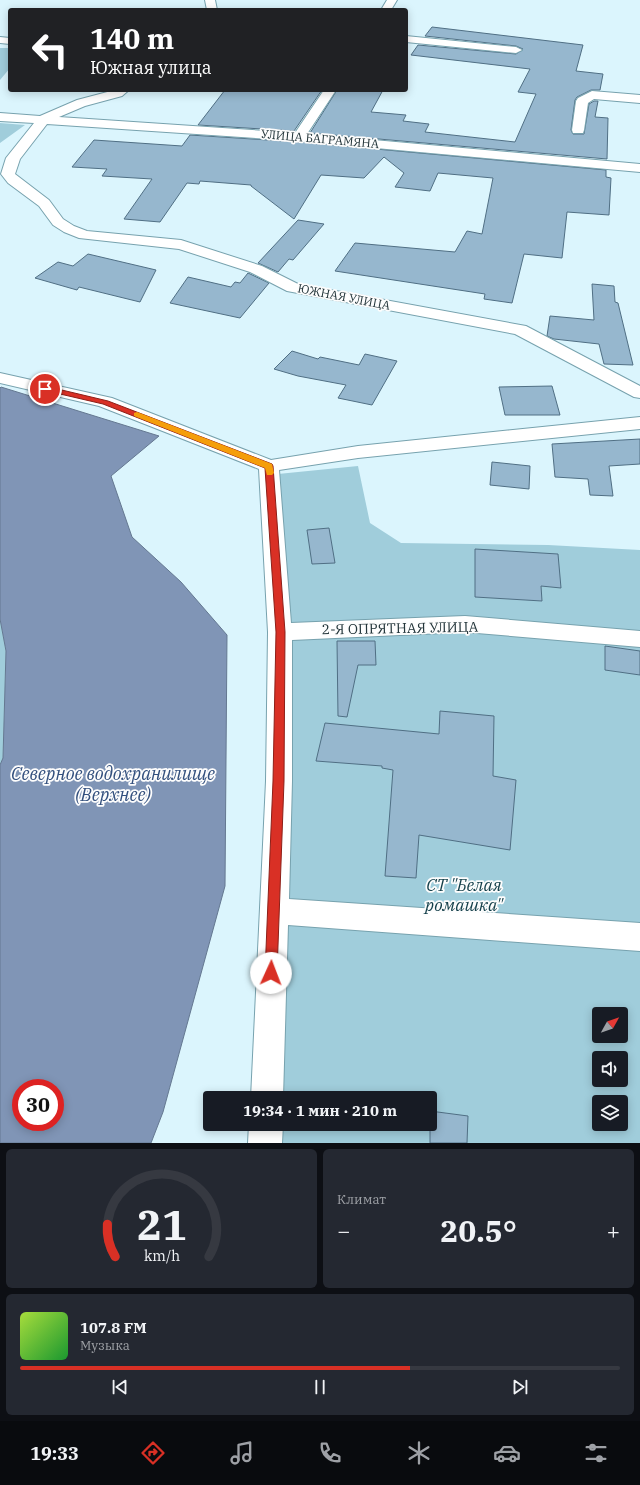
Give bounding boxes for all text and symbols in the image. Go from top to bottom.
text: 140 m [90,20,174,57]
icon: left [24,24,76,76]
text: Южная улица [90,56,212,79]
street label: УЛИЦА БАГРАМЯНА [260,126,380,151]
street label: ЮЖНАЯ УЛИЦА [297,280,392,313]
pin [28,372,62,406]
icon: arrive [34,378,56,400]
street label: 2-Я ОПРЯТНАЯ УЛИЦА [321,618,479,638]
water label: Северное водохранилище (Верхнее) [11,762,215,806]
park label: СТ "Белая ромашка" [423,874,504,916]
position arrow [250,952,292,994]
north arrow [592,1007,628,1043]
map controls [592,1007,628,1131]
button: sound [592,1051,628,1087]
speed limit sign: 30 [12,1079,64,1131]
button: layers [592,1095,628,1131]
text: 19:34 · 1 мин · 210 m [243,1101,397,1120]
text: Климат [337,1191,386,1208]
text: 21 [137,1196,186,1250]
text: 20.5° [440,1211,517,1250]
text: − [337,1216,350,1245]
text: + [607,1216,620,1245]
text: km/h [143,1245,180,1264]
text: 107.8 FM [80,1318,147,1337]
text: Музыка [80,1337,130,1354]
icon: previous [109,1376,131,1398]
icon: pause [309,1376,331,1398]
icon: next [509,1376,531,1398]
icon: directions [139,1439,167,1467]
icon: music [228,1439,256,1467]
icon: phone [316,1439,344,1467]
icon: climate [405,1439,433,1467]
icon: car [493,1439,521,1467]
icon: filters [582,1439,610,1467]
text: 19:33 [30,1442,79,1465]

